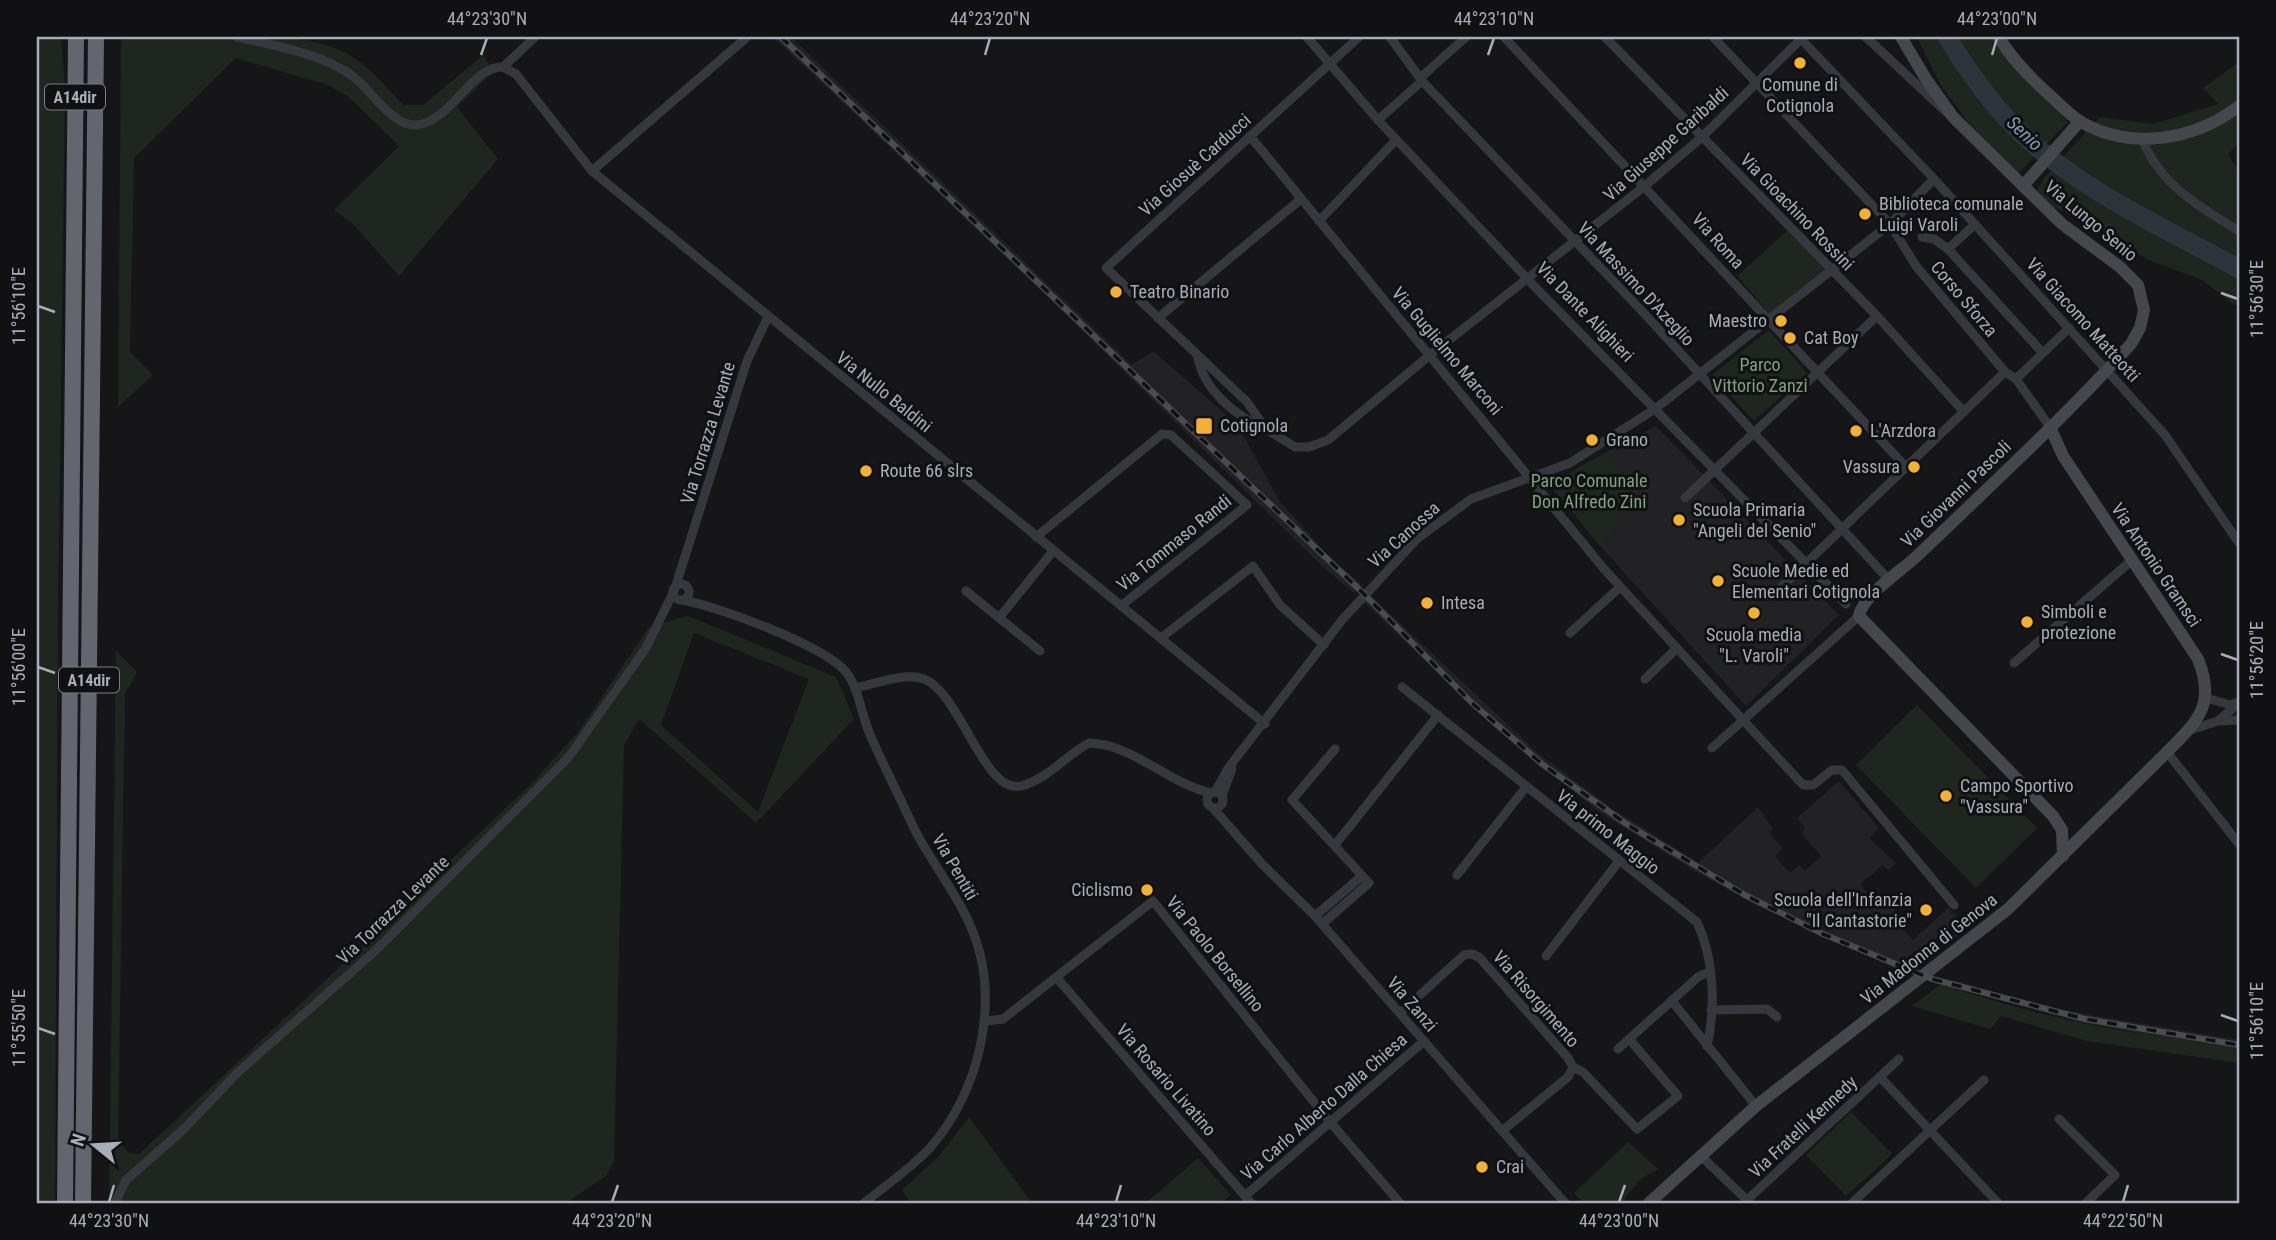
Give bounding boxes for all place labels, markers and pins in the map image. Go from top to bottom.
marker: Comune di Cotignola [1792,55,1808,71]
place label: Comune di Cotignola [1762,74,1838,116]
place label: Biblioteca comunale Luigi Varoli [1879,193,2023,235]
marker: Biblioteca comunale Luigi Varoli [1857,206,1873,222]
place label: Teatro Binario [1130,281,1229,302]
marker: Teatro Binario [1108,284,1124,300]
place label: Maestro [1708,310,1767,331]
marker: Maestro [1773,313,1789,329]
place label: Cat Boy [1804,327,1859,348]
marker: Cat Boy [1782,330,1798,346]
place label: Cotignola [1220,415,1288,436]
marker: Cotignola [1194,416,1214,436]
place label: L'Arzdora [1870,420,1936,441]
marker: L'Arzdora [1848,423,1864,439]
place label: Grano [1606,429,1648,450]
marker: Grano [1584,432,1600,448]
place label: Vassura [1843,456,1900,477]
marker: Vassura [1906,459,1922,475]
place label: Route 66 slrs [880,460,973,481]
marker: Route 66 slrs [858,463,874,479]
place label: Scuola Primaria "Angeli del Senio" [1693,499,1816,541]
marker: Scuola Primaria "Angeli del Senio" [1671,512,1687,528]
place label: Scuole Medie ed Elementari Cotignola [1732,560,1880,602]
marker: Scuole Medie ed Elementari Cotignola [1710,573,1726,589]
place label: Intesa [1441,592,1485,613]
marker: Intesa [1419,595,1435,611]
place label: Simboli e protezione [2041,601,2116,643]
marker: Scuola media "L. Varoli" [1746,605,1762,621]
marker: Simboli e protezione [2019,614,2035,630]
place label: Scuola media "L. Varoli" [1706,624,1802,666]
place label: Campo Sportivo "Vassura" [1960,775,2074,817]
marker: Campo Sportivo "Vassura" [1938,788,1954,804]
place label: Ciclismo [1071,879,1133,900]
marker: Ciclismo [1139,882,1155,898]
place label: Scuola dell'Infanzia "Il Cantastorie" [1774,889,1912,931]
marker: Scuola dell'Infanzia "Il Cantastorie" [1918,902,1934,918]
place label: Crai [1496,1156,1524,1177]
marker: Crai [1474,1159,1490,1175]

